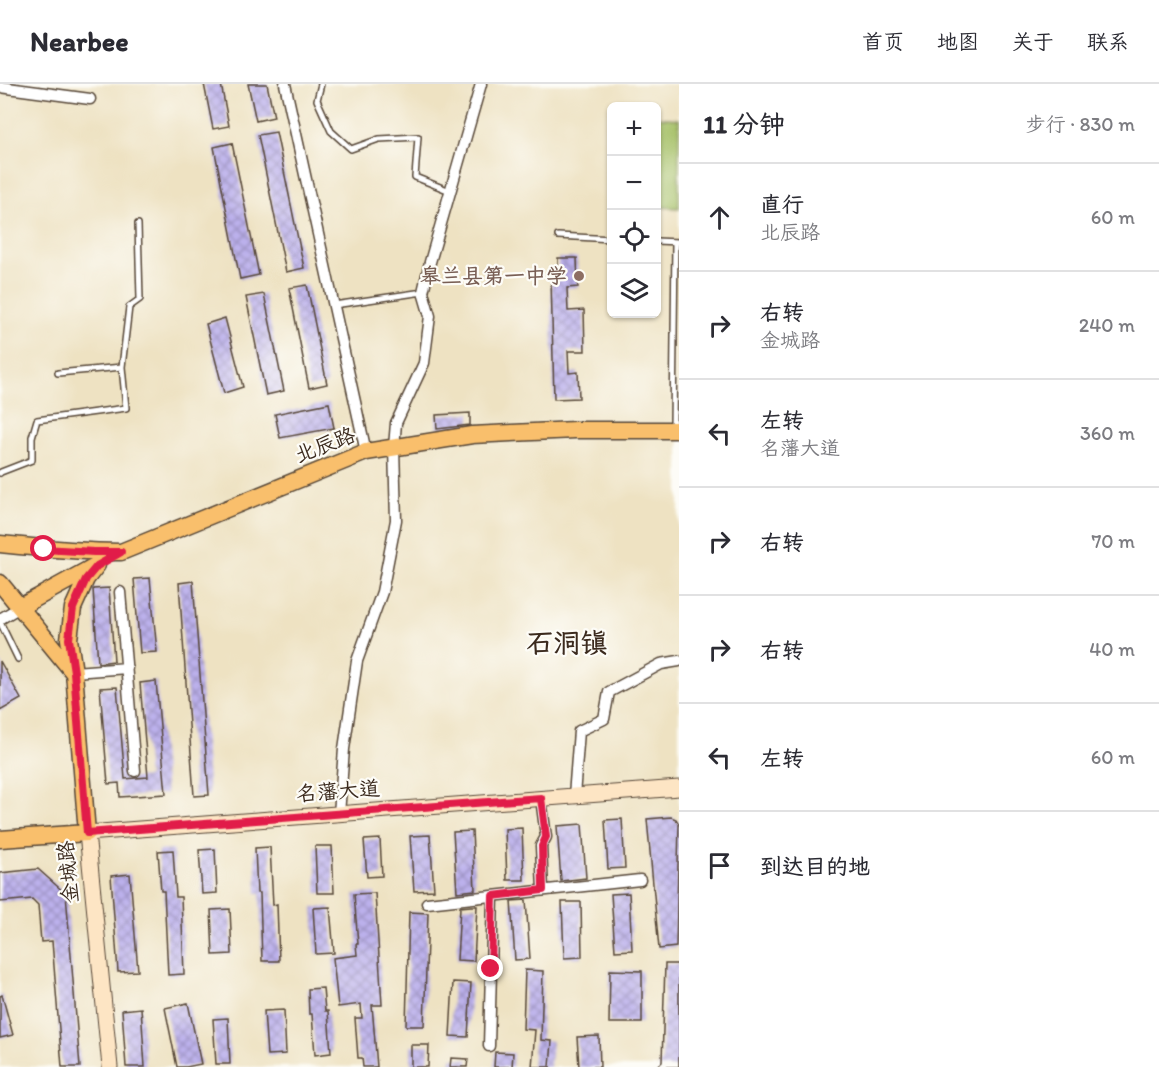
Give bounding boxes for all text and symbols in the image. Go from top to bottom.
text: Nearbee [30,24,129,58]
text: 首页 [862,29,904,54]
text: 地图 [937,29,979,54]
text: 关于 [1012,29,1054,54]
text: 联系 [1087,29,1129,54]
map controls [607,102,661,318]
button: + [607,102,661,156]
text: 11 分钟 [703,108,785,140]
text: 步行 · 830 m [1026,112,1135,136]
button: − [607,156,661,210]
text: 直行 [760,191,804,218]
icon: ahead [703,201,736,234]
text: 60 m [1091,205,1135,229]
button: locate [607,210,661,264]
text: 北辰路 [760,220,820,244]
place label: 皋兰县第一中学 [420,263,567,288]
button: layers [607,264,661,318]
marker: 皋兰县第一中学 [572,269,586,283]
text: 右转 [760,299,804,326]
icon: right [703,309,736,342]
text: 240 m [1079,313,1135,337]
text: 金城路 [760,328,820,352]
text: 左转 [760,407,804,434]
icon: left [703,417,736,450]
text: 360 m [1080,421,1135,445]
street label: 北辰路 [291,422,359,467]
text: 名藩大道 [760,436,840,460]
icon: right [703,525,736,558]
text: 右转 [760,529,804,556]
text: 70 m [1091,529,1135,553]
route start [30,535,56,561]
district label: 石洞镇 [527,626,608,659]
icon: right [703,633,736,666]
text: 右转 [760,637,804,664]
text: 40 m [1089,637,1135,661]
icon: left [703,741,736,774]
text: 左转 [760,745,804,772]
text: 60 m [1091,745,1135,769]
street label: 名藩大道 [295,775,381,806]
street label: 金城路 [52,840,83,905]
icon: arrive [703,849,736,882]
text: 到达目的地 [760,853,870,880]
route end [477,955,503,981]

